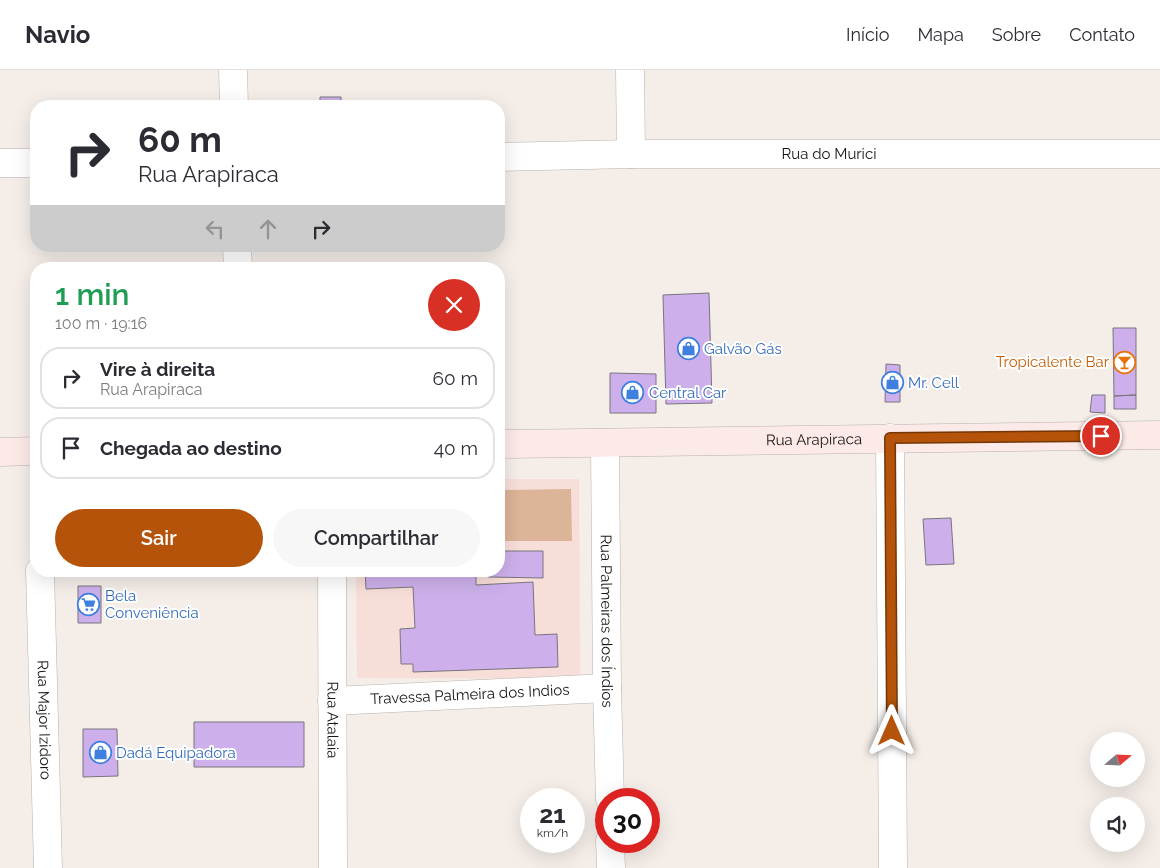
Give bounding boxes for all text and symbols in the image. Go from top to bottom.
text: Navio [25,20,90,49]
text: Início [846,24,889,45]
text: Mapa [917,24,964,45]
text: Sobre [992,24,1041,45]
text: Contato [1069,24,1135,45]
text: 60 m [138,119,222,160]
icon: right [55,120,120,185]
street label: Rua do Murici [782,145,876,163]
text: Rua Arapiraca [138,161,279,187]
icon: left [201,215,229,243]
icon: ahead [254,215,282,243]
icon: right [307,215,335,243]
text: 1 min [55,277,130,312]
button: close [428,279,480,331]
text: 100 m · 19:16 [55,314,147,333]
shop icon: Galvão Gás [676,337,700,361]
place label: Galvão Gás [704,340,782,358]
bar icon: Tropicalente Bar [1113,350,1137,374]
place label: Tropicalente Bar [996,353,1110,371]
text: Vire à direita [100,358,215,380]
icon: right [57,364,85,392]
text: 60 m [433,367,478,389]
shop icon: Mr. Cell [880,371,904,395]
place label: Mr. Cell [908,374,960,392]
text: Rua Arapiraca [100,380,202,399]
shop icon: Central Car [621,381,645,405]
place label: Central Car [649,384,727,402]
pin [1080,415,1122,457]
icon: arrive [1087,422,1115,450]
street label: Rua Arapiraca [766,430,862,449]
icon: arrive [57,434,85,462]
text: Chegada ao destino [100,437,282,459]
text: 40 m [434,437,478,459]
button: Sair [55,509,263,567]
button: Compartilhar [273,509,480,567]
street label: Rua Palmeiras dos Índios [597,534,617,708]
place label: Bela Conveniência [105,587,199,622]
supermarket icon: Bela Conveniência [77,593,101,617]
street label: Rua Major Izidoro [33,660,55,780]
street label: Rua Atalaia [323,681,342,759]
street label: Travessa Palmeira dos Indios [370,681,570,708]
position arrow [865,704,917,756]
north arrow [1090,732,1145,788]
map controls [1090,732,1145,852]
shop icon: Dadá Equipadora [88,741,112,765]
place label: Dadá Equipadora [116,744,236,762]
speed limit sign: 30 [595,788,660,853]
button: sound [1090,797,1145,852]
text: 21 [539,799,566,829]
text: km/h [537,826,568,840]

